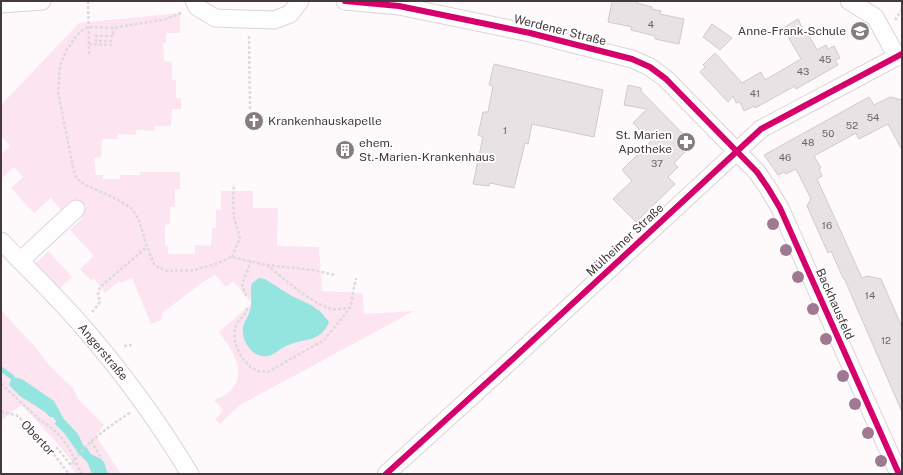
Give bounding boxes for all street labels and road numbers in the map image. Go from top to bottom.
street label: Werdener Straße [512,12,608,48]
street label: Mülheimer Straße [584,201,667,279]
street label: Backhausfeld [813,266,857,342]
street label: Angerstraße [75,321,131,383]
street label: Obertor [18,417,58,459]

